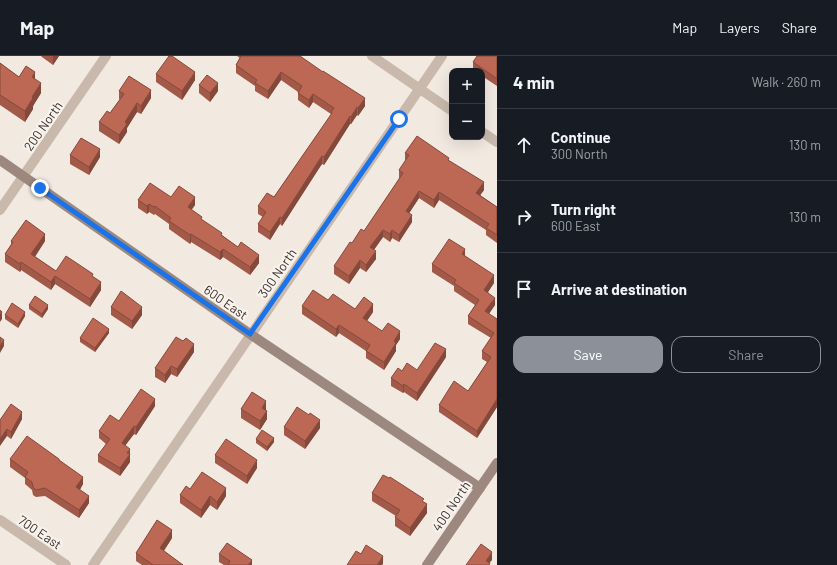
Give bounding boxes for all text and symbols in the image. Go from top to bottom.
text: Map [20,16,54,39]
text: Map [672,19,697,36]
text: Layers [719,19,760,36]
text: Share [782,19,817,36]
map controls [449,68,485,140]
button: + [449,68,485,104]
text: 4 min [513,72,555,92]
text: Walk · 260 m [752,74,821,90]
street label: 200 North [20,98,66,154]
button: − [449,104,485,140]
route start [390,110,408,128]
text: Continue [551,128,611,146]
icon: ahead [513,134,535,156]
text: 130 m [789,137,821,153]
text: 300 North [551,146,608,162]
route end [31,179,49,197]
text: Turn right [551,200,616,218]
icon: right [513,206,535,228]
text: 130 m [789,209,821,225]
text: 600 East [551,218,600,234]
street label: 300 North [254,245,300,301]
icon: arrive [513,278,535,300]
text: Arrive at destination [551,280,687,298]
street label: 600 East [201,281,251,323]
button: Save [513,336,663,373]
button: Share [671,336,821,373]
street label: 400 North [428,478,474,534]
street label: 700 East [15,512,65,552]

